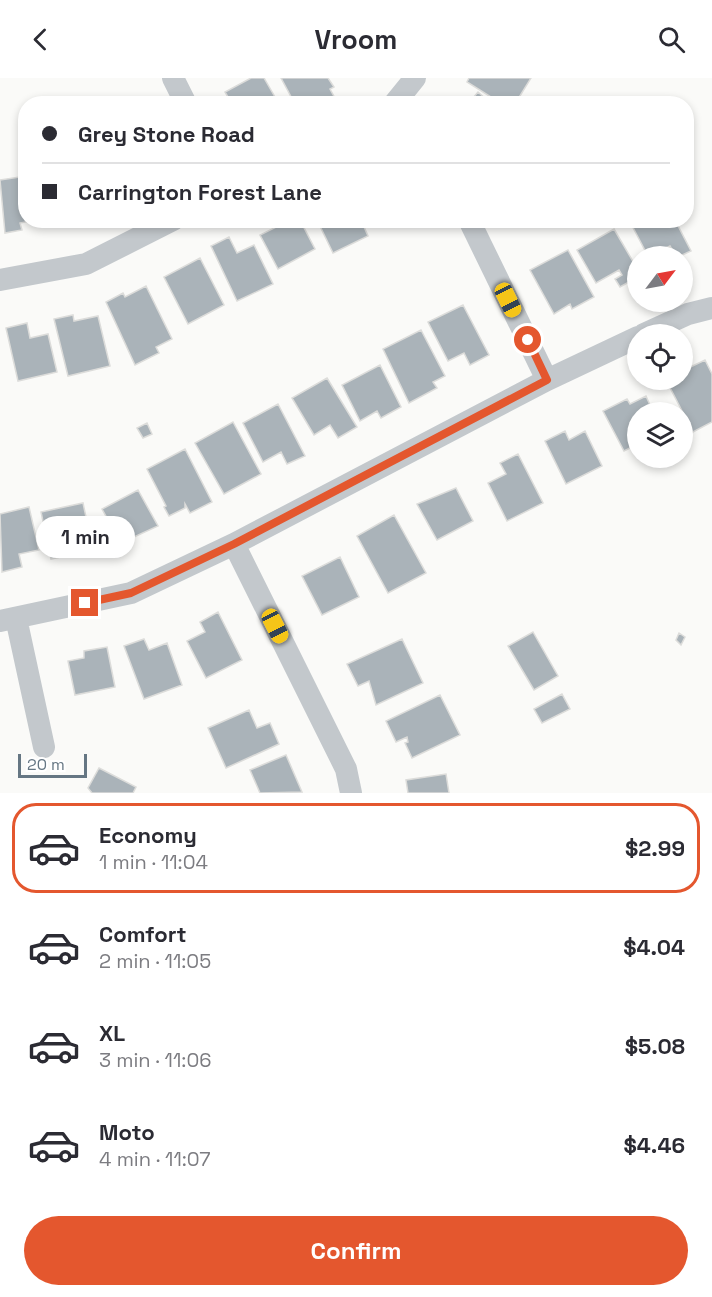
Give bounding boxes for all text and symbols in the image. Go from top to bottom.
text: Vroom [315,22,397,57]
icon: back [24,23,57,56]
icon: search [655,23,688,56]
text: Grey Stone Road [78,120,255,148]
text: Carrington Forest Lane [78,178,322,206]
north arrow [627,246,693,312]
map controls [627,246,693,468]
car [492,280,524,320]
button: locate [627,324,693,390]
route start [514,326,541,353]
button: layers [627,402,693,468]
callout: 1 min [36,516,134,558]
text: 1 min [61,524,110,550]
route end [71,589,98,616]
car [259,606,291,646]
scale bar [18,751,87,778]
text: 20 m [27,754,65,775]
icon: car [27,821,81,875]
text: Economy [99,821,197,849]
text: $2.99 [625,834,685,862]
text: 1 min · 11:04 [99,849,208,875]
icon: car [27,920,81,974]
text: Comfort [99,920,187,948]
text: $4.04 [623,933,685,961]
text: 2 min · 11:05 [99,948,211,974]
icon: car [27,1019,81,1073]
text: XL [99,1019,125,1047]
text: $5.08 [625,1032,685,1060]
text: 3 min · 11:06 [99,1047,211,1073]
icon: car [27,1118,81,1172]
text: Moto [99,1118,155,1146]
text: $4.46 [624,1131,685,1159]
text: 4 min · 11:07 [99,1146,211,1172]
button: Confirm [24,1216,688,1285]

